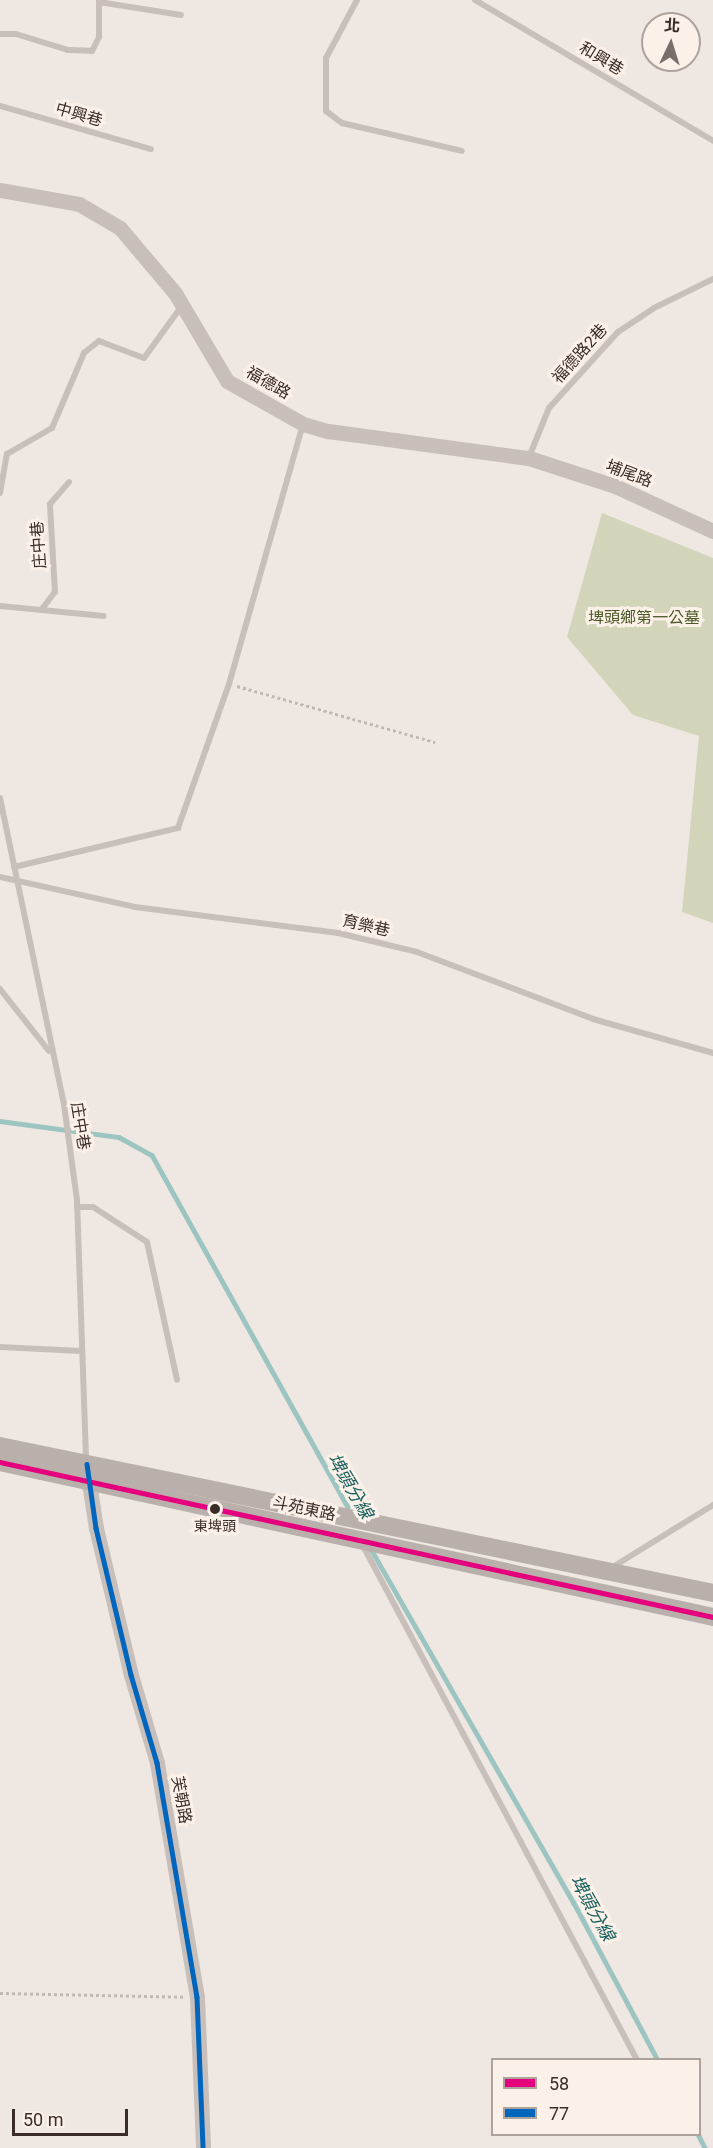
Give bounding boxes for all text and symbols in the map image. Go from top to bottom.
north arrow [641,12,701,72]
text: 北 [663,16,681,36]
street label: 和興巷 [575,38,627,80]
street label: 中興巷 [53,99,105,131]
street label: 福德路2巷 [548,320,612,388]
street label: 福德路 [242,363,294,403]
street label: 埔尾路 [603,456,655,492]
street label: 庄中巷 [28,520,50,570]
park label: 埤頭鄉第一公墓 [588,608,700,628]
street label: 育樂巷 [340,911,392,941]
street label: 庄中巷 [67,1101,93,1151]
water label: 埤頭分線 [323,1449,377,1523]
street label: 斗苑東路 [271,1493,337,1525]
marker: 東埤頭 [209,1503,221,1515]
place label: 東埤頭 [194,1518,236,1534]
street label: 芙朝路 [167,1775,195,1825]
water label: 埤頭分線 [565,1871,619,1945]
legend [491,2058,701,2136]
text: 58 [549,2073,569,2094]
scale bar [15,2097,130,2135]
text: 77 [549,2103,569,2124]
text: 50 m [23,2109,63,2130]

